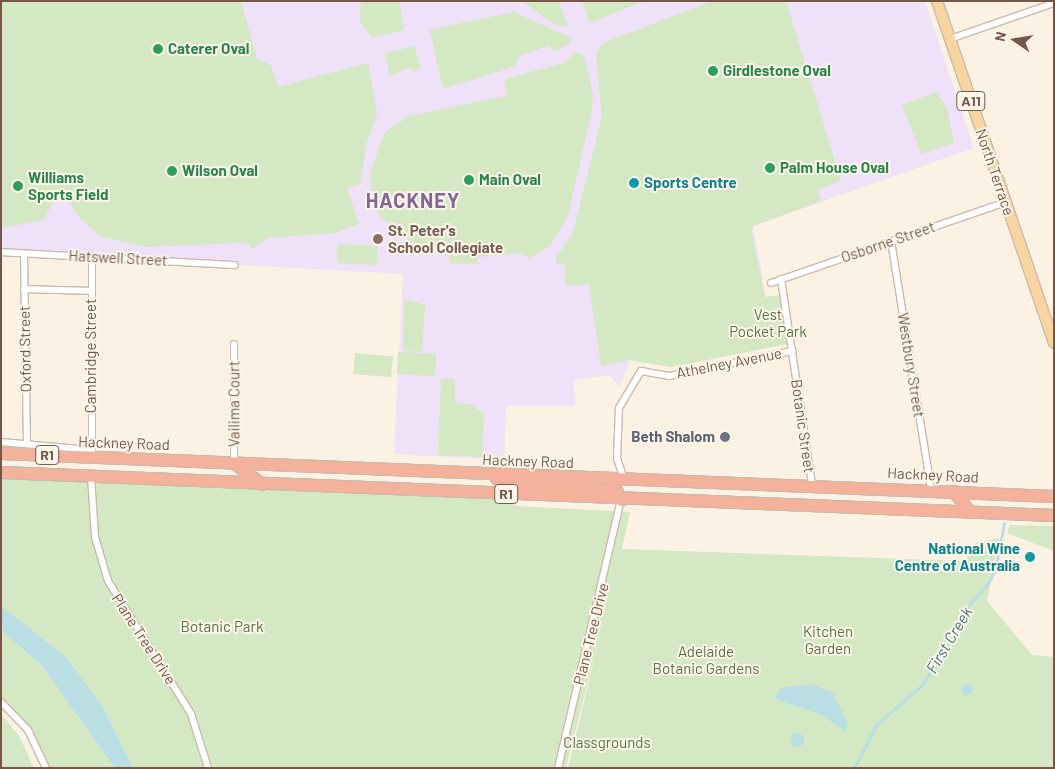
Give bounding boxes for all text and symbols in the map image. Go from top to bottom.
north arrow [990,15,1040,65]
text: N [991,30,1009,43]
place label: Caterer Oval [168,40,249,58]
marker: Caterer Oval [152,43,164,55]
place label: Girdlestone Oval [723,62,831,80]
marker: Girdlestone Oval [707,65,719,77]
road number: A11 [956,90,986,112]
street label: North Terrace [972,126,1018,218]
place label: Palm House Oval [780,159,889,177]
place label: Wilson Oval [182,162,258,180]
marker: Palm House Oval [764,162,776,174]
marker: Wilson Oval [166,165,178,177]
place label: Williams Sports Field [28,168,108,203]
place label: Main Oval [479,171,541,189]
marker: Main Oval [463,174,475,186]
place label: Sports Centre [644,174,737,192]
marker: Sports Centre [628,177,640,189]
marker: Williams Sports Field [12,180,24,192]
district label: HACKNEY [365,188,461,212]
street label: Osborne Street [839,218,937,266]
place label: St. Peter's School Collegiate [388,221,503,256]
marker: St. Peter's School Collegiate [372,233,384,245]
street label: Hatswell Street [68,246,168,270]
street label: Cambridge Street [82,299,100,413]
street label: Oxford Street [15,305,35,393]
park label: Vest Pocket Park [729,305,807,340]
street label: Westbury Street [894,311,928,419]
street label: Athelney Avenue [675,344,783,382]
street label: Vailima Court [225,361,243,447]
street label: Botanic Street [788,378,818,474]
place label: Beth Shalom [631,428,715,446]
marker: Beth Shalom [719,431,731,443]
street label: Hackney Road [78,432,170,454]
road number: R1 [34,444,60,466]
street label: Hackney Road [482,450,574,472]
street label: Hackney Road [887,464,979,486]
road number: R1 [494,482,518,506]
place label: National Wine Centre of Australia [895,539,1020,574]
marker: National Wine Centre of Australia [1024,551,1036,563]
street label: Plane Tree Drive [570,581,612,687]
street label: Plane Tree Drive [108,590,180,688]
water label: First Creek [922,603,976,677]
park label: Botanic Park [181,618,263,636]
park label: Kitchen Garden [803,622,853,657]
park label: Adelaide Botanic Gardens [653,642,759,677]
park label: Classgrounds [563,734,651,752]

